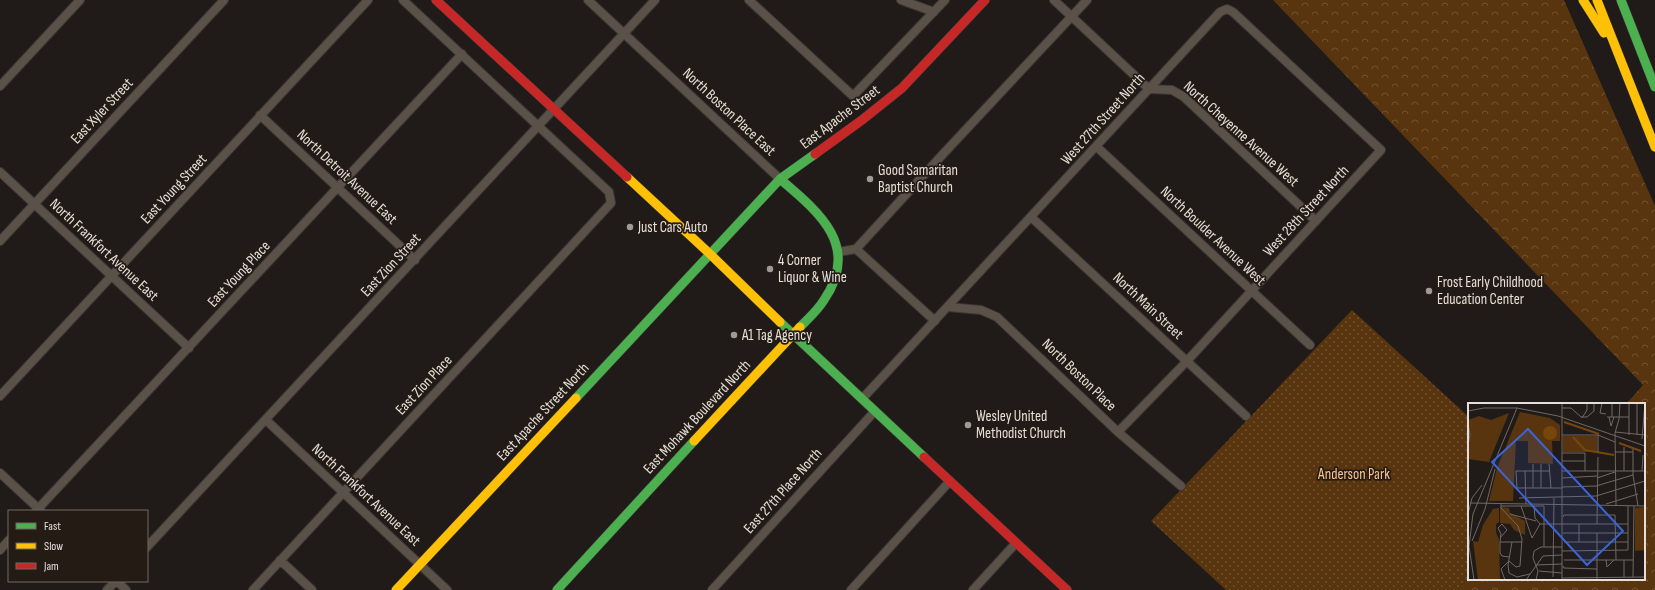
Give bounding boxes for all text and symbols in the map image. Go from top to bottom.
street label: North Boston Place East [678,64,780,160]
street label: West 27th Street North [1057,69,1149,169]
street label: East Xyler Street [67,74,138,148]
street label: North Cheyenne Avenue West [1179,77,1303,191]
street label: East Apache Street [796,81,884,153]
street label: North Detroit Avenue East [293,126,401,229]
street label: East Young Street [137,150,211,228]
place label: Good Samaritan Baptist Church [878,161,958,197]
street label: West 28th Street North [1259,162,1353,260]
marker: Good Samaritan Baptist Church [865,174,875,184]
street label: North Boulder Avenue West [1156,182,1270,290]
street label: North Frankfort Avenue East [46,195,163,306]
place label: Just Cars Auto [637,218,708,237]
marker: Just Cars Auto [625,222,635,232]
street label: East Zion Street [357,229,425,301]
street label: East Young Place [204,237,274,311]
place label: 4 Corner Liquor & Wine [778,251,847,287]
marker: 4 Corner Liquor & Wine [765,264,775,274]
street label: North Main Street [1109,268,1188,344]
place label: Frost Early Childhood Education Center [1437,273,1543,309]
marker: Frost Early Childhood Education Center [1424,286,1434,296]
place label: A1 Tag Agency [741,326,812,345]
marker: A1 Tag Agency [729,330,739,340]
street label: North Boston Place [1038,335,1120,415]
street label: East Zion Place [391,351,457,419]
street label: East Mohawk Boulevard North [639,356,755,478]
street label: East Apache Street North [493,359,593,465]
inset map [1468,403,1645,580]
place label: Wesley United Methodist Church [976,407,1066,443]
marker: Wesley United Methodist Church [963,420,973,430]
street label: North Frankfort Avenue East [308,440,425,551]
street label: East 27th Place North [740,444,826,538]
park label: Anderson Park [1317,465,1390,484]
legend [8,510,148,582]
text: Fast [44,519,61,534]
text: Slow [44,539,63,554]
text: Jam [43,559,59,574]

